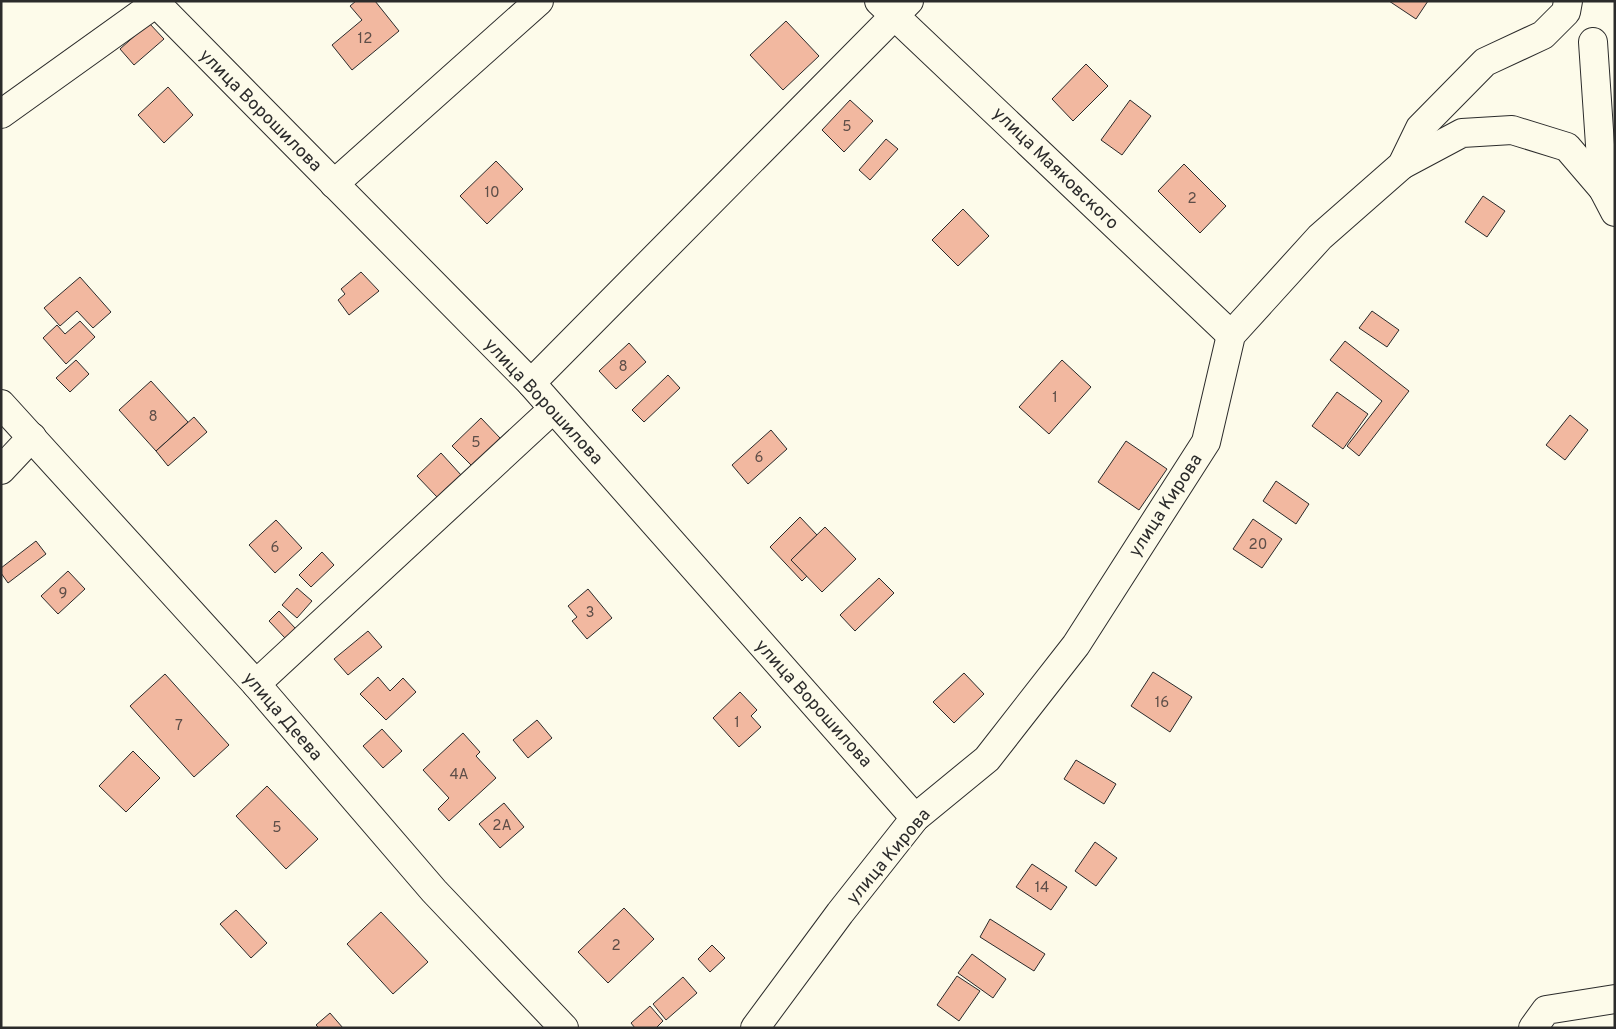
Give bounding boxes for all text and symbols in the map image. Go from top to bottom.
house number: 12 [358,30,372,49]
street label: улица Ворошилова [194,45,326,177]
street label: улица Маяковского [987,103,1123,235]
house number: 5 [842,118,852,137]
house number: 10 [484,184,500,203]
house number: 2 [1187,190,1197,209]
street label: улица Ворошилова [478,334,608,470]
house number: 8 [618,358,628,377]
house number: 1 [1052,389,1058,408]
house number: 8 [148,408,158,427]
house number: 5 [471,434,481,453]
house number: 6 [755,449,764,468]
street label: улица Кирова [1124,450,1208,562]
house number: 20 [1249,536,1267,555]
house number: 6 [271,539,280,558]
house number: 9 [59,585,67,604]
house number: 3 [585,604,595,623]
street label: улица Ворошилова [749,635,877,773]
street label: улица Деева [237,668,327,766]
house number: 16 [1155,694,1169,713]
house number: 1 [734,714,740,733]
house number: 7 [175,717,183,736]
house number: 4А [449,766,469,785]
street label: улица Кирова [842,804,936,910]
house number: 2А [492,817,512,836]
house number: 5 [272,819,282,838]
house number: 14 [1035,879,1049,898]
house number: 2 [611,937,621,956]

